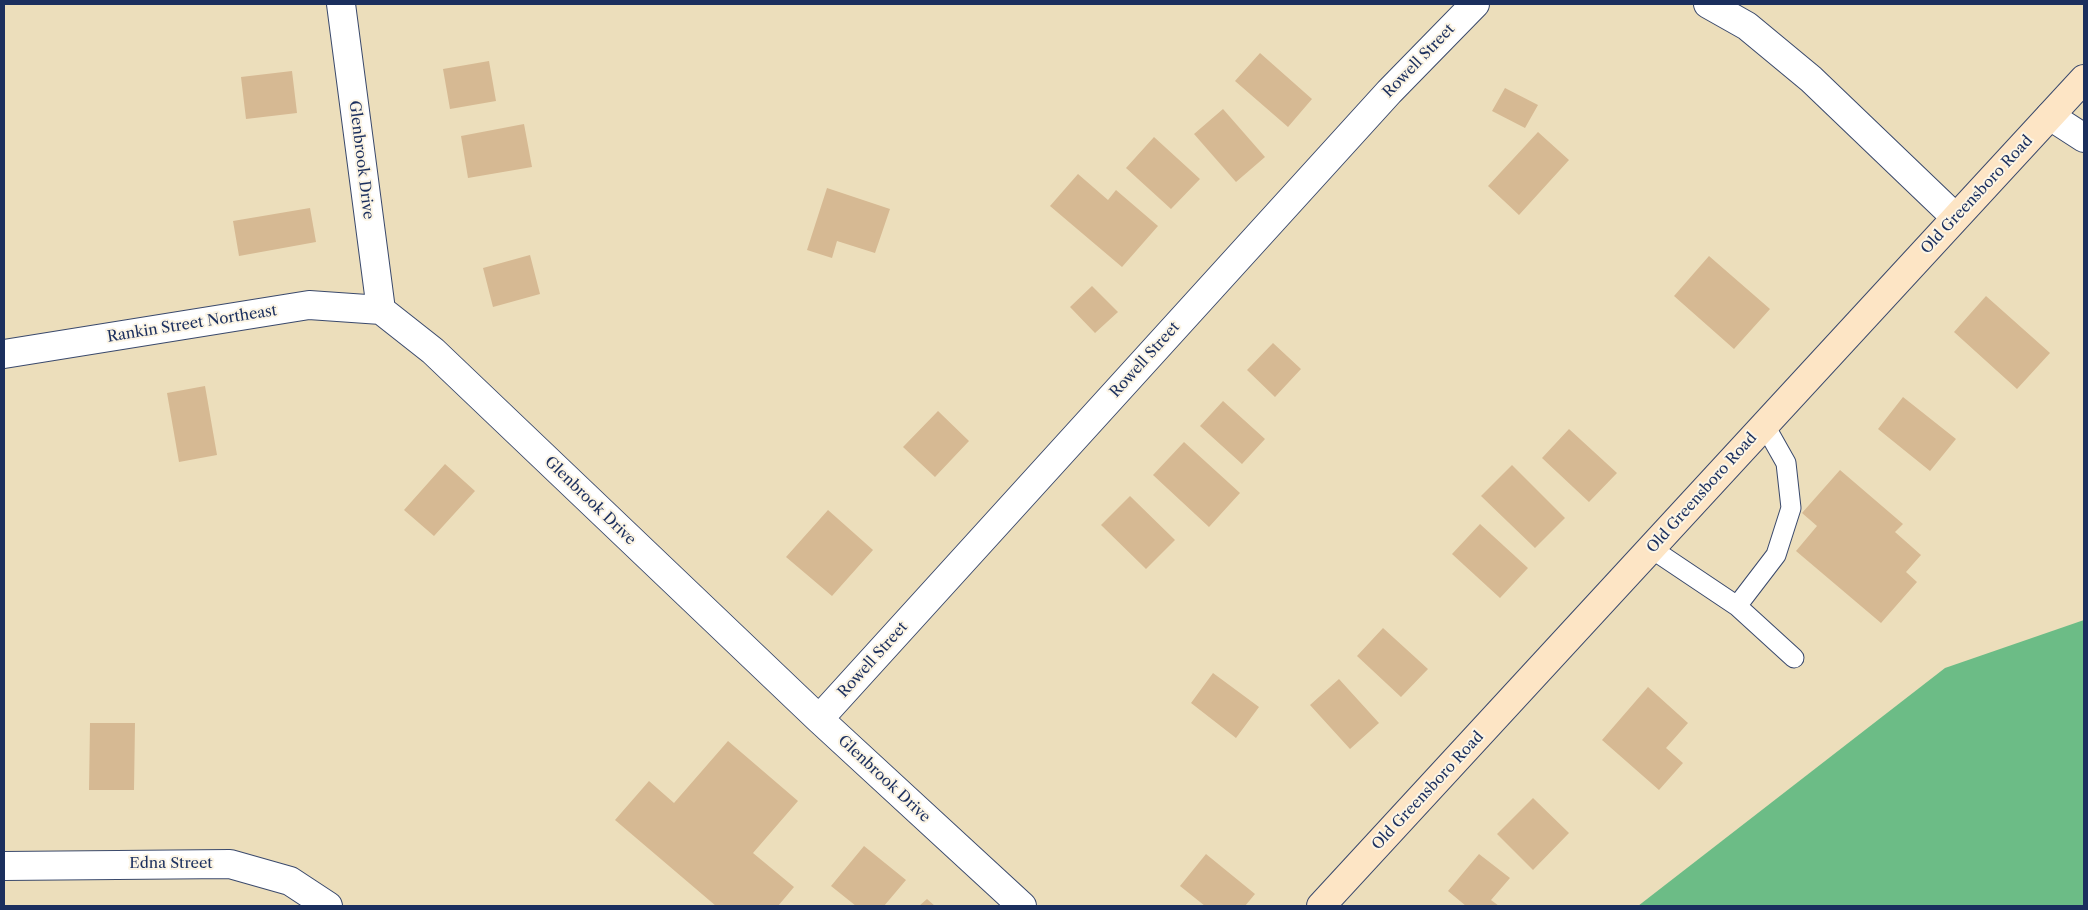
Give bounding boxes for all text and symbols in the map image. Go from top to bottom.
street label: Rowell Street [1379,20,1459,102]
street label: Glenbrook Drive [345,100,377,220]
street label: Old Greensboro Road [1917,132,2037,258]
street label: Rankin Street Northeast [106,302,278,346]
street label: Rowell Street [1106,319,1184,401]
street label: Old Greensboro Road [1643,429,1761,557]
street label: Glenbrook Drive [541,453,639,549]
street label: Rowell Street [834,619,912,701]
street label: Old Greensboro Road [1368,728,1488,854]
street label: Glenbrook Drive [834,732,934,826]
street label: Edna Street [129,855,213,873]

